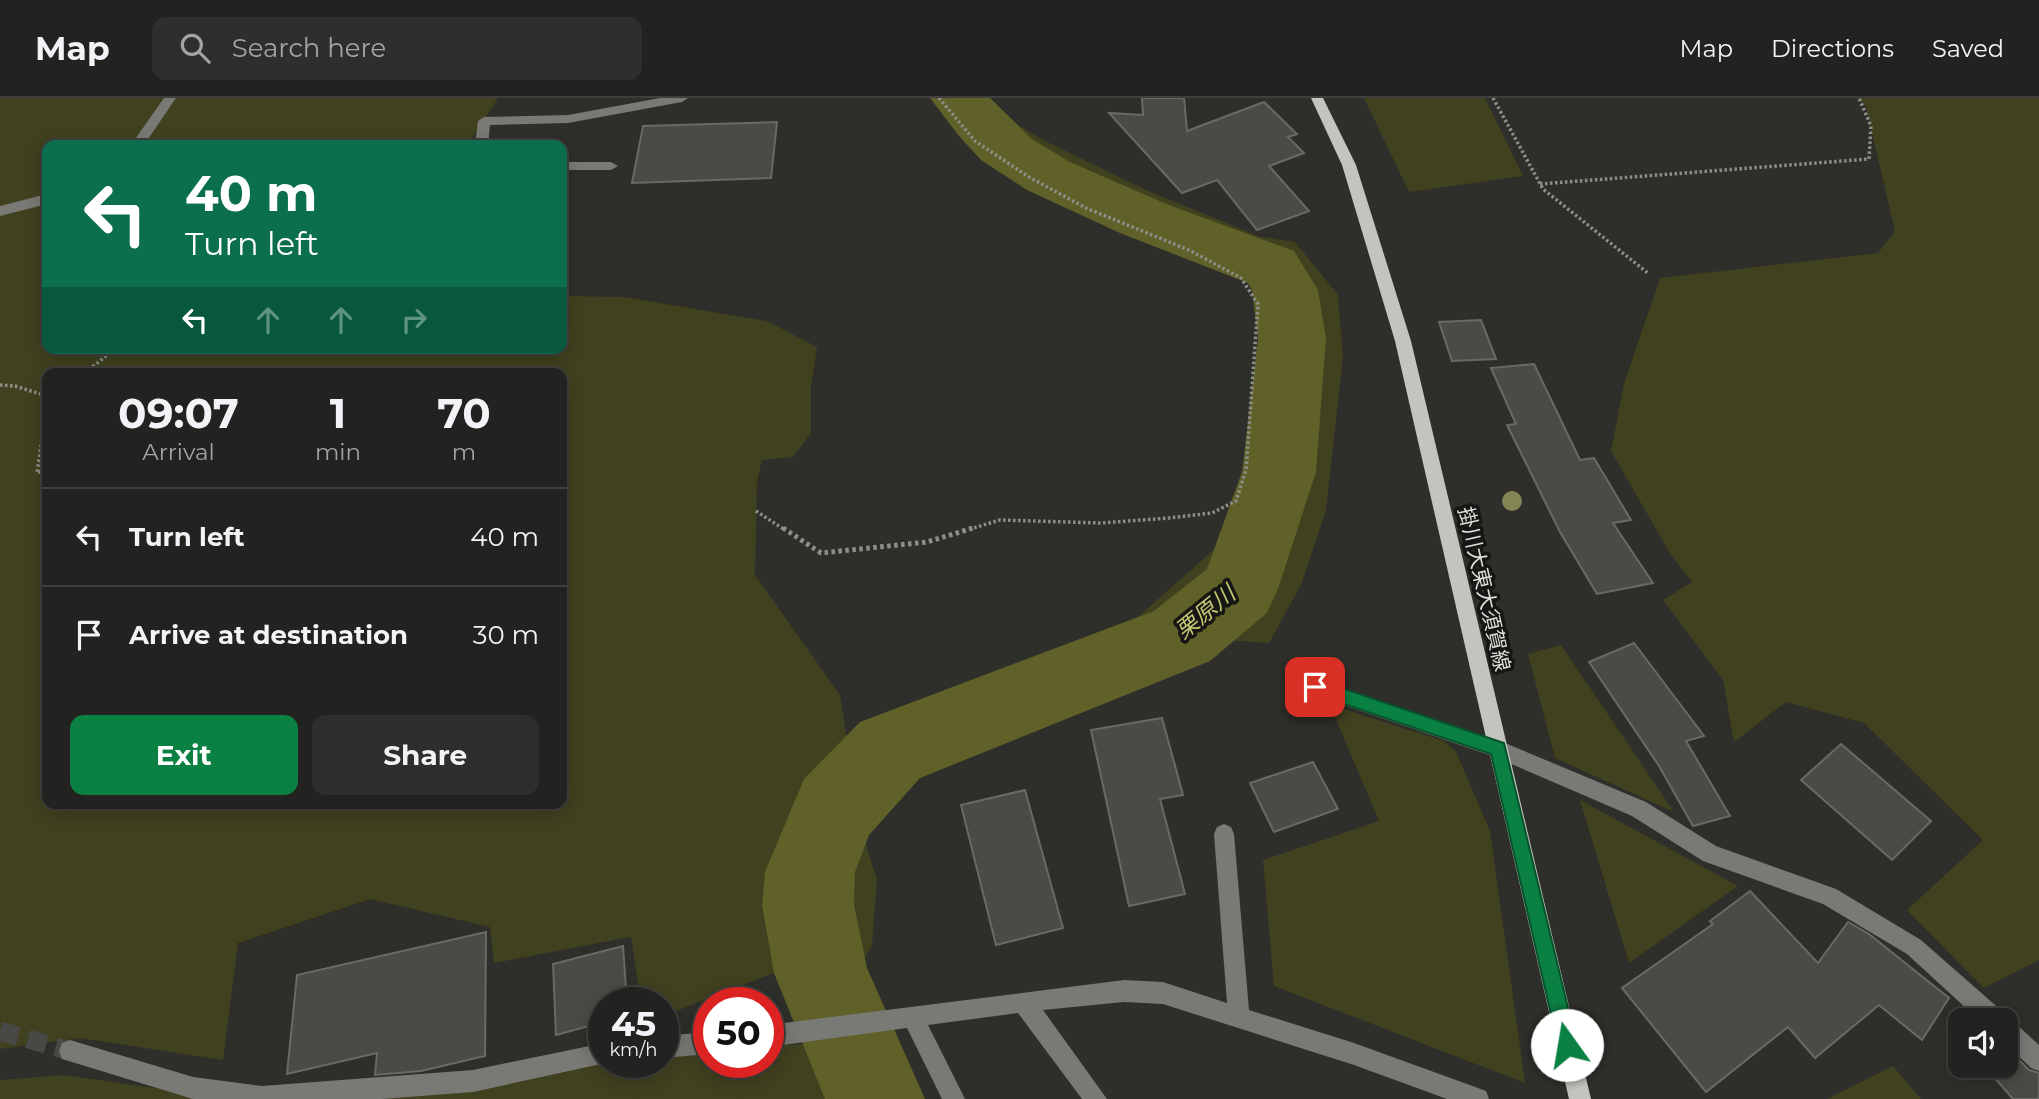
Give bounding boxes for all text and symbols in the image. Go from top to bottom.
search box [152,17,642,80]
text: Map [35,28,110,68]
icon: search [176,29,214,67]
text: Search here [232,32,386,64]
text: Map [1680,34,1733,63]
text: Directions [1771,34,1894,63]
text: Saved [1932,34,2004,63]
text: 40 m [185,164,317,223]
icon: left [70,168,161,259]
text: Turn left [185,224,319,263]
icon: left [176,301,214,339]
icon: ahead [249,301,287,339]
icon: ahead [322,301,360,339]
icon: right [395,301,433,339]
text: 09:07 [118,387,239,439]
text: 1 [330,387,346,439]
text: 70 [437,387,491,439]
text: Arrival [142,438,215,466]
text: min [315,438,361,466]
text: m [452,438,476,466]
street label: 掛川大東大須賀線 [1453,504,1516,674]
icon: left [70,518,108,556]
text: Turn left [129,521,245,553]
text: 40 m [470,521,539,553]
water label: 栗原川 [1169,578,1243,645]
icon: arrive [70,616,108,654]
text: Arrive at destination [129,619,408,651]
text: 30 m [473,619,539,651]
pin [1285,657,1345,717]
icon: arrive [1296,668,1334,706]
button: Exit [70,715,298,795]
button: Share [312,715,539,795]
speed limit sign: 50 [693,987,784,1078]
text: 45 [611,1002,656,1045]
position arrow [1530,1008,1604,1082]
map controls [1948,1008,2018,1078]
button: sound [1948,1008,2018,1078]
text: km/h [609,1039,658,1061]

